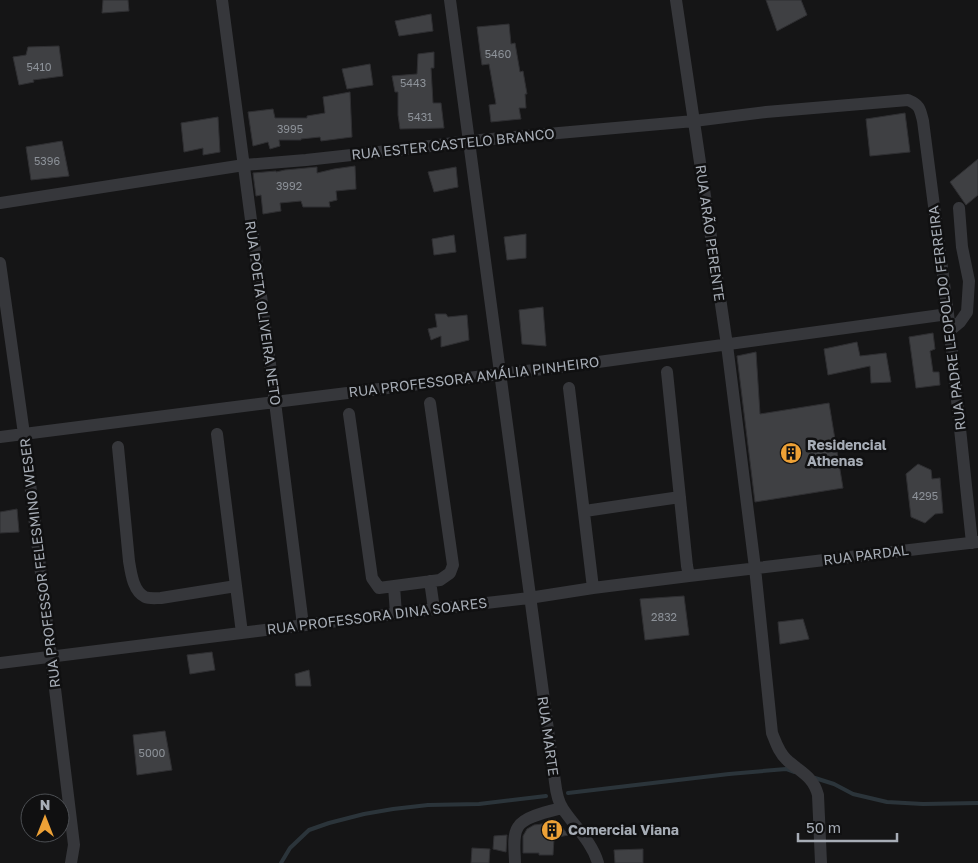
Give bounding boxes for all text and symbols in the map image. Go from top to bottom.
house number: 5460 [485,47,511,60]
house number: 5410 [26,60,52,73]
house number: 5443 [400,76,426,89]
house number: 5431 [408,110,432,123]
house number: 3995 [277,122,303,135]
street label: RUA ESTER CASTELO BRANCO [350,124,555,163]
house number: 5396 [34,154,60,167]
street label: RUA ARÃO PERENTE [693,164,728,302]
house number: 3992 [276,179,302,192]
street label: RUA PADRE LEOPOLDO FERREIRA [924,204,969,432]
street label: RUA POETA OLIVEIRA NETO [242,220,285,406]
street label: RUA PROFESSORA AMÁLIA PINHEIRO [348,353,600,400]
place label: Residencial Athenas [807,436,887,469]
street label: RUA PROFESSOR FELESMINO WESER [16,437,63,689]
building icon: Residencial Athenas [779,441,803,465]
house number: 4295 [912,489,938,502]
street label: RUA PARDAL [822,541,910,568]
street label: RUA PROFESSORA DINA SOARES [266,594,488,637]
house number: 2832 [651,610,677,623]
street label: RUA MARTE [535,695,562,777]
house number: 5000 [139,746,166,759]
north arrow [20,793,70,843]
text: N [40,796,50,813]
scale bar [798,810,897,842]
building icon: Comercial Viana [540,818,564,842]
text: 50 m [806,818,841,836]
place label: Comercial Viana [568,821,679,838]

